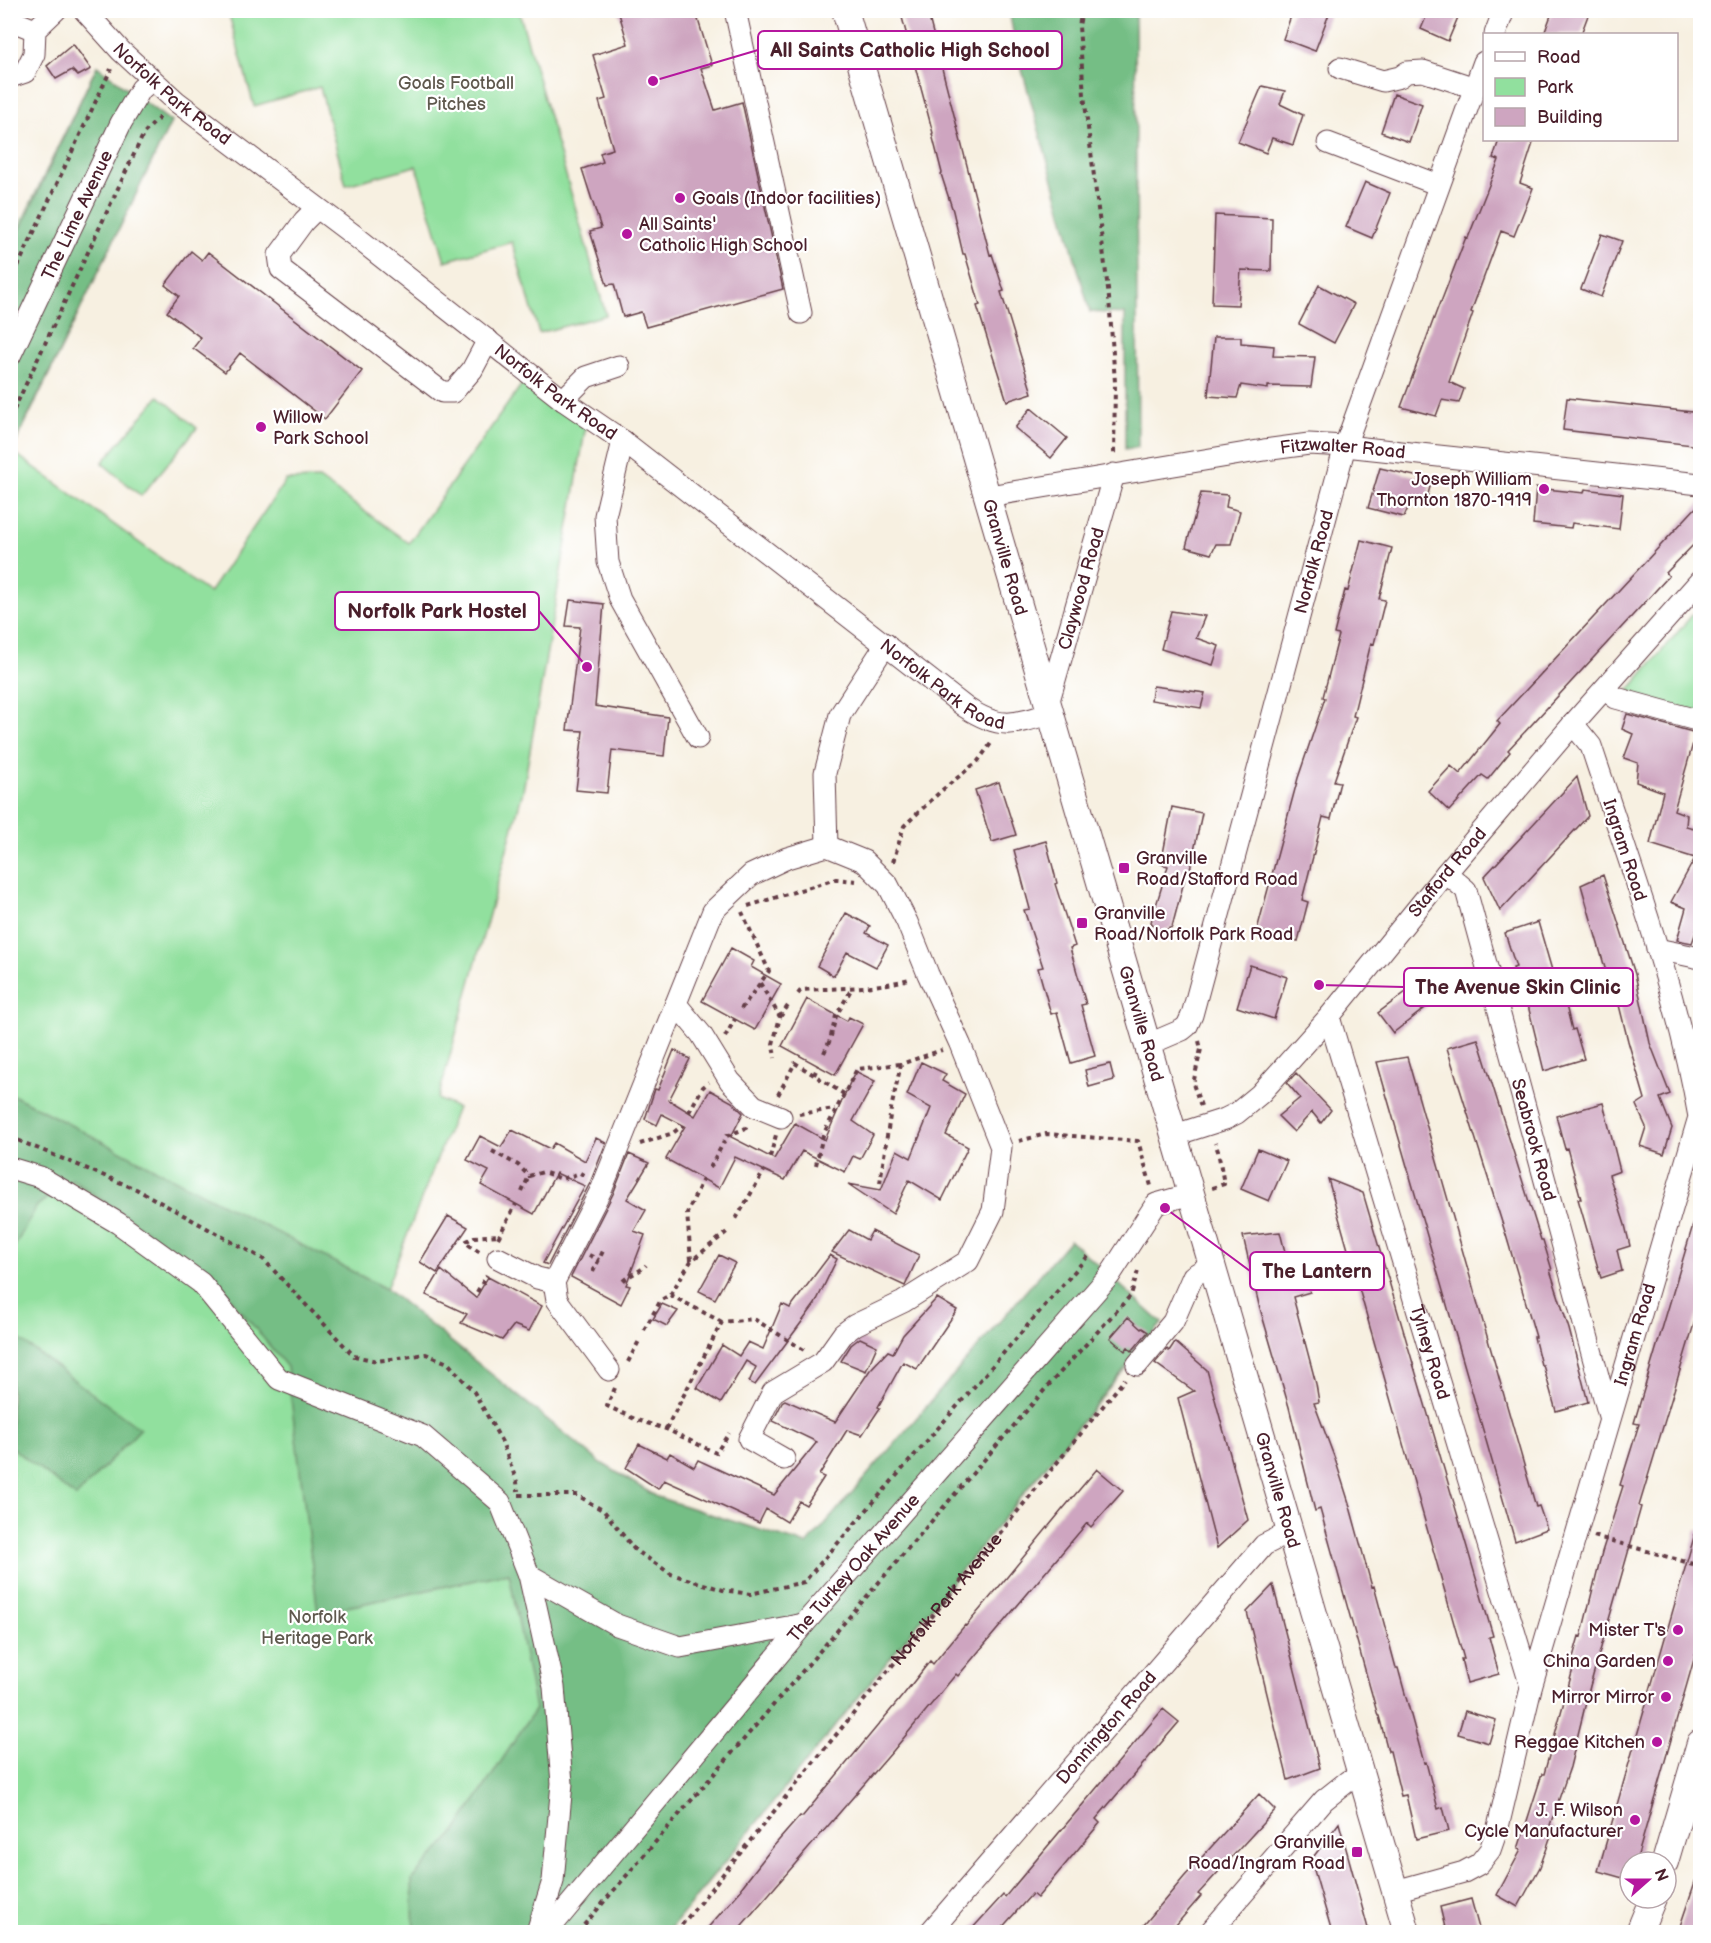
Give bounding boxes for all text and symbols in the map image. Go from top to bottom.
callout: All Saints Catholic High School [758,31,1062,69]
legend [1483,33,1678,141]
street label: Norfolk Park Road [108,39,235,150]
text: All Saints Catholic High School [769,39,1050,63]
text: Road [1537,47,1581,68]
park label: Goals Football Pitches [398,73,514,115]
text: Park [1537,77,1573,98]
text: Building [1537,107,1603,128]
street label: The Lime Avenue [38,147,118,284]
place label: Goals (Indoor facilities) [692,188,881,209]
marker: Goals (Indoor facilities) [673,191,687,205]
place label: All Saints' Catholic High School [639,214,807,256]
marker: All Saints' Catholic High School [620,227,634,241]
street label: Norfolk Park Road [490,340,621,445]
place label: Willow Park School [273,407,369,449]
marker: Willow Park School [254,420,268,434]
street label: Fitzwalter Road [1279,434,1406,463]
place label: Joseph William Thornton 1870-1919 [1376,469,1532,511]
marker: Joseph William Thornton 1870-1919 [1537,482,1551,496]
street label: Granville Road [978,497,1031,618]
street label: Norfolk Road [1290,508,1338,616]
street label: Claywood Road [1054,525,1109,652]
callout: Norfolk Park Hostel [335,592,539,630]
text: Norfolk Park Hostel [347,600,527,624]
street label: Norfolk Park Road [876,635,1006,734]
street label: Ingram Road [1598,797,1651,904]
street label: Stafford Road [1404,824,1491,922]
place label: Granville Road/Stafford Road [1136,848,1298,890]
marker: Granville Road/Stafford Road [1117,861,1131,875]
place label: Granville Road/Norfolk Park Road [1094,903,1293,945]
marker: Granville Road/Norfolk Park Road [1075,916,1089,930]
street label: Granville Road [1114,963,1168,1084]
callout: The Avenue Skin Clinic [1404,968,1633,1006]
text: The Avenue Skin Clinic [1415,976,1621,1000]
street label: Seabrook Road [1507,1076,1560,1203]
callout: The Lantern [1250,1252,1384,1290]
text: The Lantern [1262,1260,1372,1284]
street label: Ingram Road [1610,1281,1660,1388]
street label: Tylney Road [1405,1303,1454,1402]
street label: Granville Road [1250,1430,1304,1551]
street label: The Turkey Oak Avenue [783,1489,924,1647]
street label: Norfolk Park Avenue [887,1529,1007,1670]
park label: Norfolk Heritage Park [261,1607,373,1649]
place label: Mister T's [1588,1620,1666,1641]
marker: Mister T's [1671,1623,1685,1637]
place label: China Garden [1543,1651,1656,1672]
marker: China Garden [1661,1654,1675,1668]
street label: Donnington Road [1052,1667,1161,1789]
place label: Mirror Mirror [1551,1687,1654,1708]
marker: Mirror Mirror [1659,1690,1673,1704]
place label: Reggae Kitchen [1514,1732,1645,1753]
marker: Reggae Kitchen [1650,1735,1664,1749]
place label: J. F. Wilson Cycle Manufacturer [1464,1800,1623,1842]
marker: J. F. Wilson Cycle Manufacturer [1628,1813,1642,1827]
place label: Granville Road/Ingram Road [1188,1832,1345,1874]
marker: Granville Road/Ingram Road [1350,1845,1364,1859]
north arrow [1618,1850,1678,1910]
text: N [1650,1866,1672,1884]

